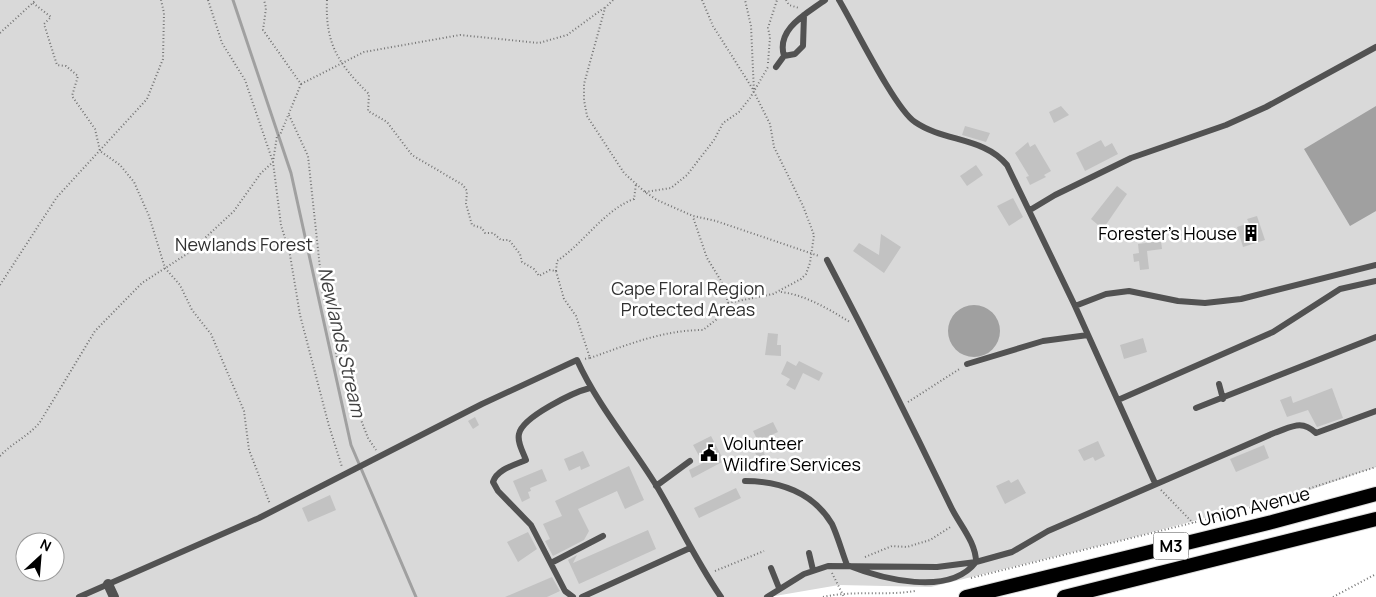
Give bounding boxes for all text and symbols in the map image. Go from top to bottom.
place label: Forester's House [1098,221,1237,245]
building icon: Forester's House [1241,223,1261,243]
park label: Newlands Forest [175,232,313,256]
water label: Newlands Stream [312,264,372,421]
park label: Cape Floral Region Protected Areas [611,276,765,321]
place label: Volunteer Wildfire Services [723,431,861,476]
public building icon: Volunteer Wildfire Services [699,443,719,463]
street label: Union Avenue [1196,481,1312,531]
north arrow [15,532,65,582]
road number: M3 [1154,532,1188,560]
text: N [37,534,55,556]

